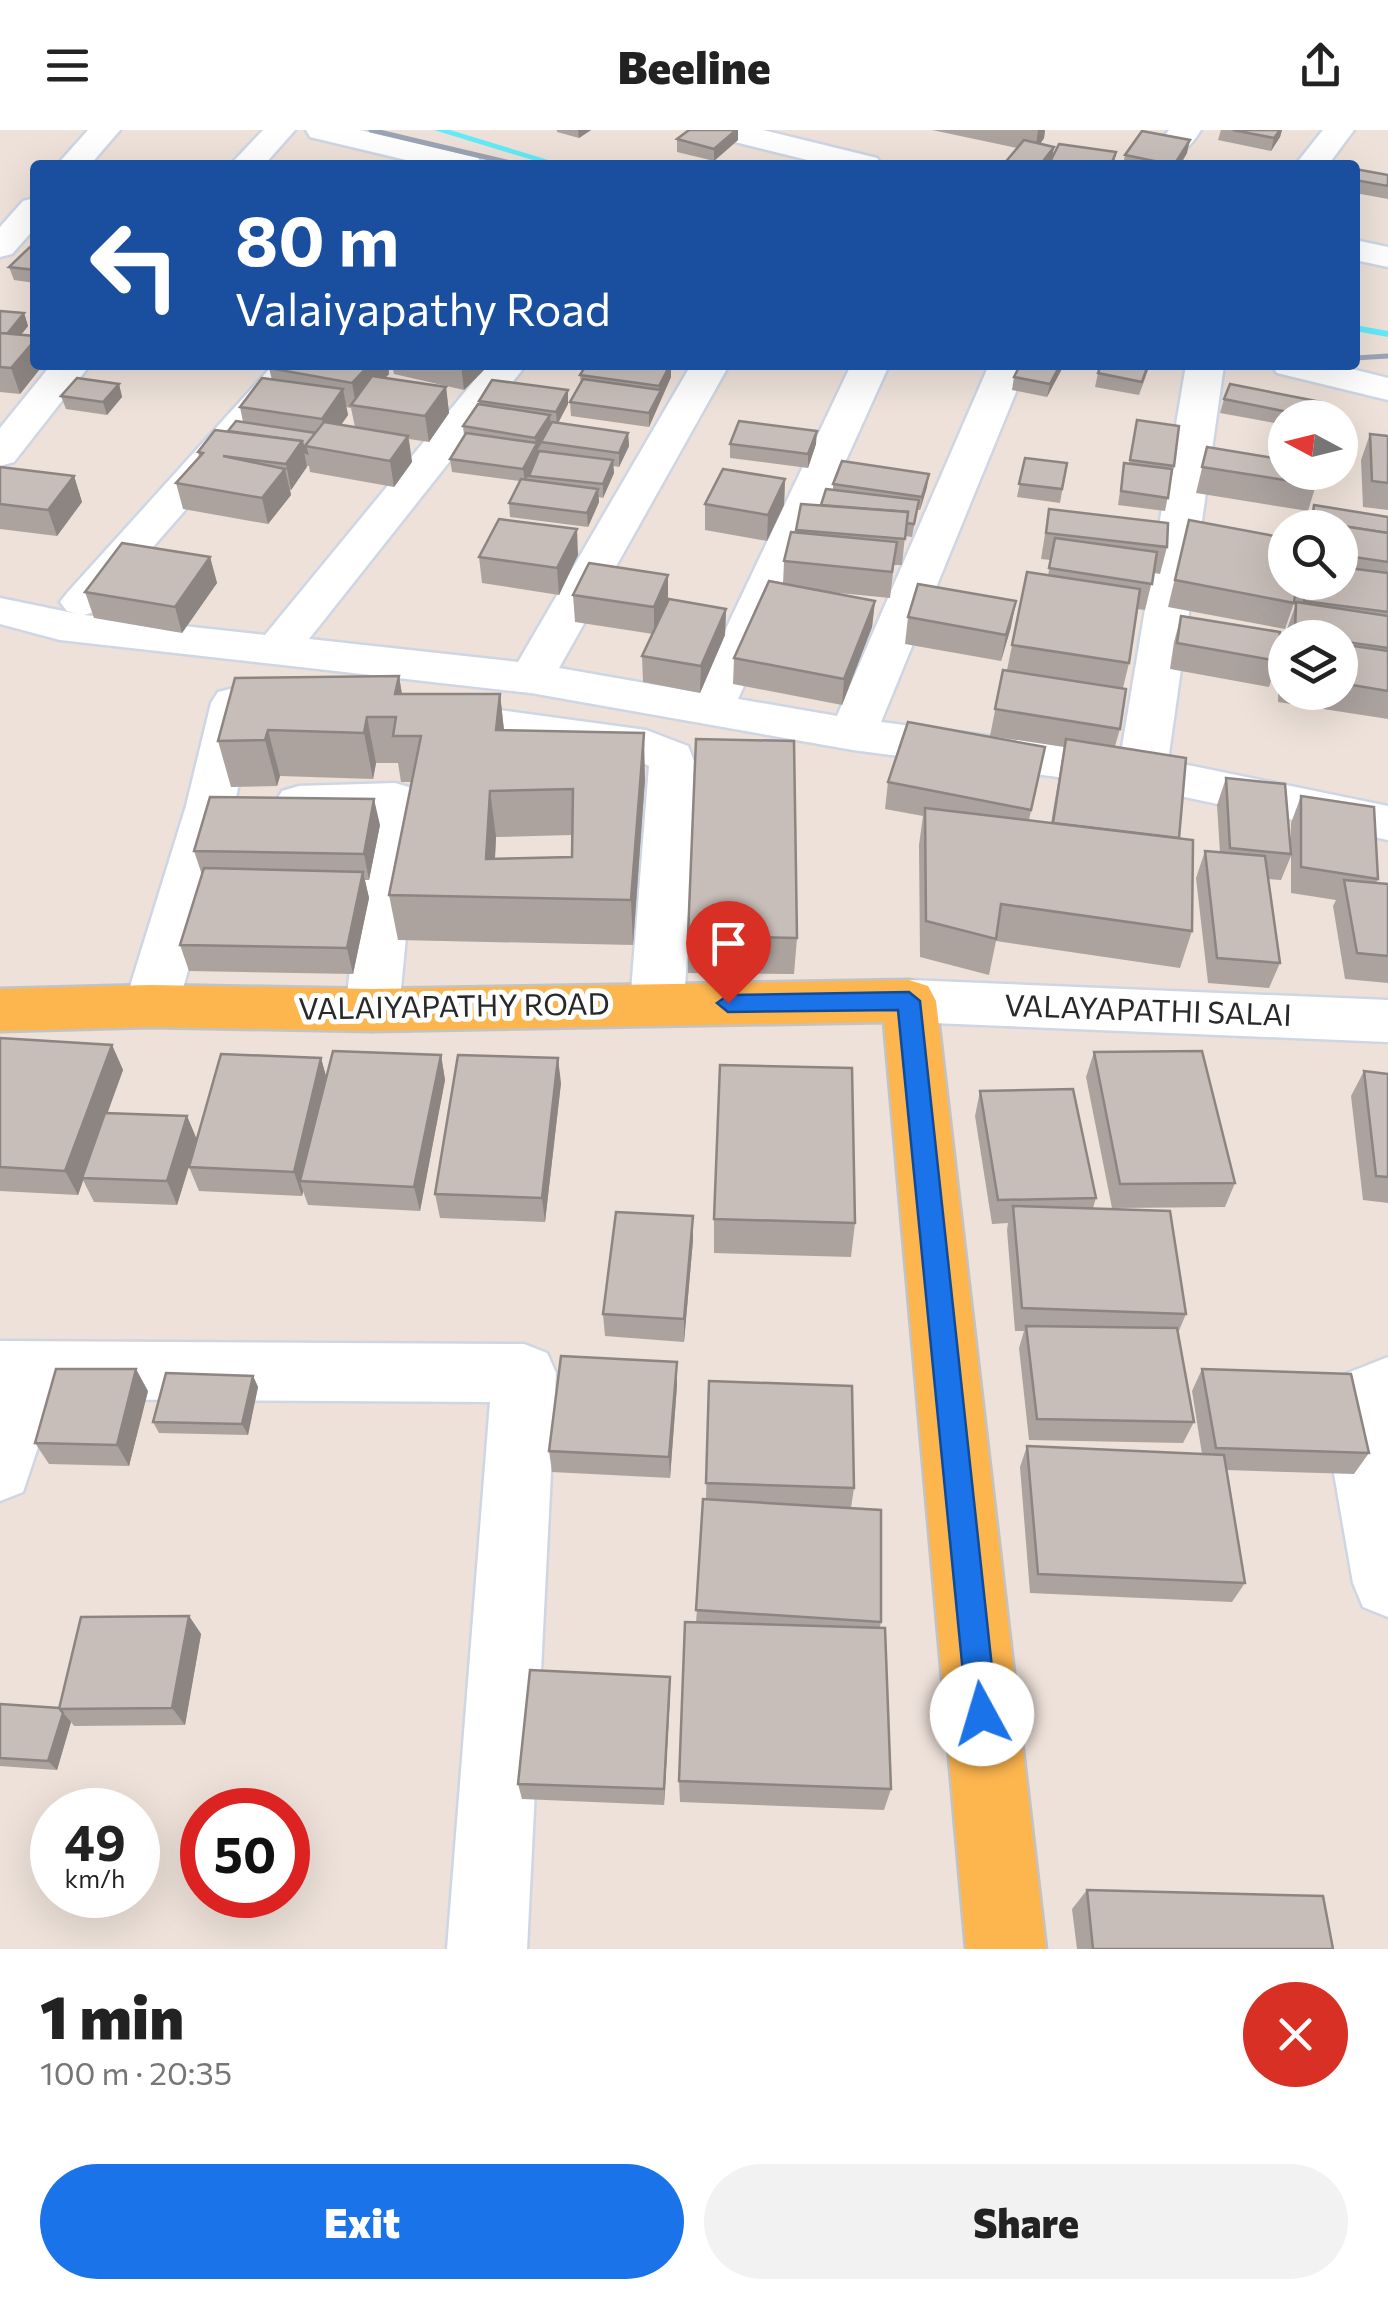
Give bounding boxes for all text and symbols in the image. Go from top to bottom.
icon: menu [40,38,95,93]
text: Beeline [617,38,771,93]
icon: share [1293,38,1348,93]
text: 80 m [235,195,399,280]
icon: left [70,200,200,330]
text: Valaiyapathy Road [235,280,611,335]
north arrow [1268,400,1358,490]
map controls [1268,400,1358,710]
button: search [1268,510,1358,600]
button: layers [1268,620,1358,710]
pin [686,901,771,1004]
icon: arrive [701,916,756,971]
street label: VALAIYAPATHY ROAD [298,983,610,1026]
street label: VALAYAPATHI SALAI [1004,985,1292,1032]
position arrow [930,1662,1034,1766]
speed limit sign: 50 [180,1788,310,1918]
text: 49 [64,1810,126,1871]
text: km/h [65,1863,125,1893]
text: 1 min [40,1978,184,2051]
button: close [1243,1982,1348,2087]
text: 100 m · 20:35 [40,2052,232,2092]
button: Exit [40,2164,684,2279]
button: Share [704,2164,1348,2279]

